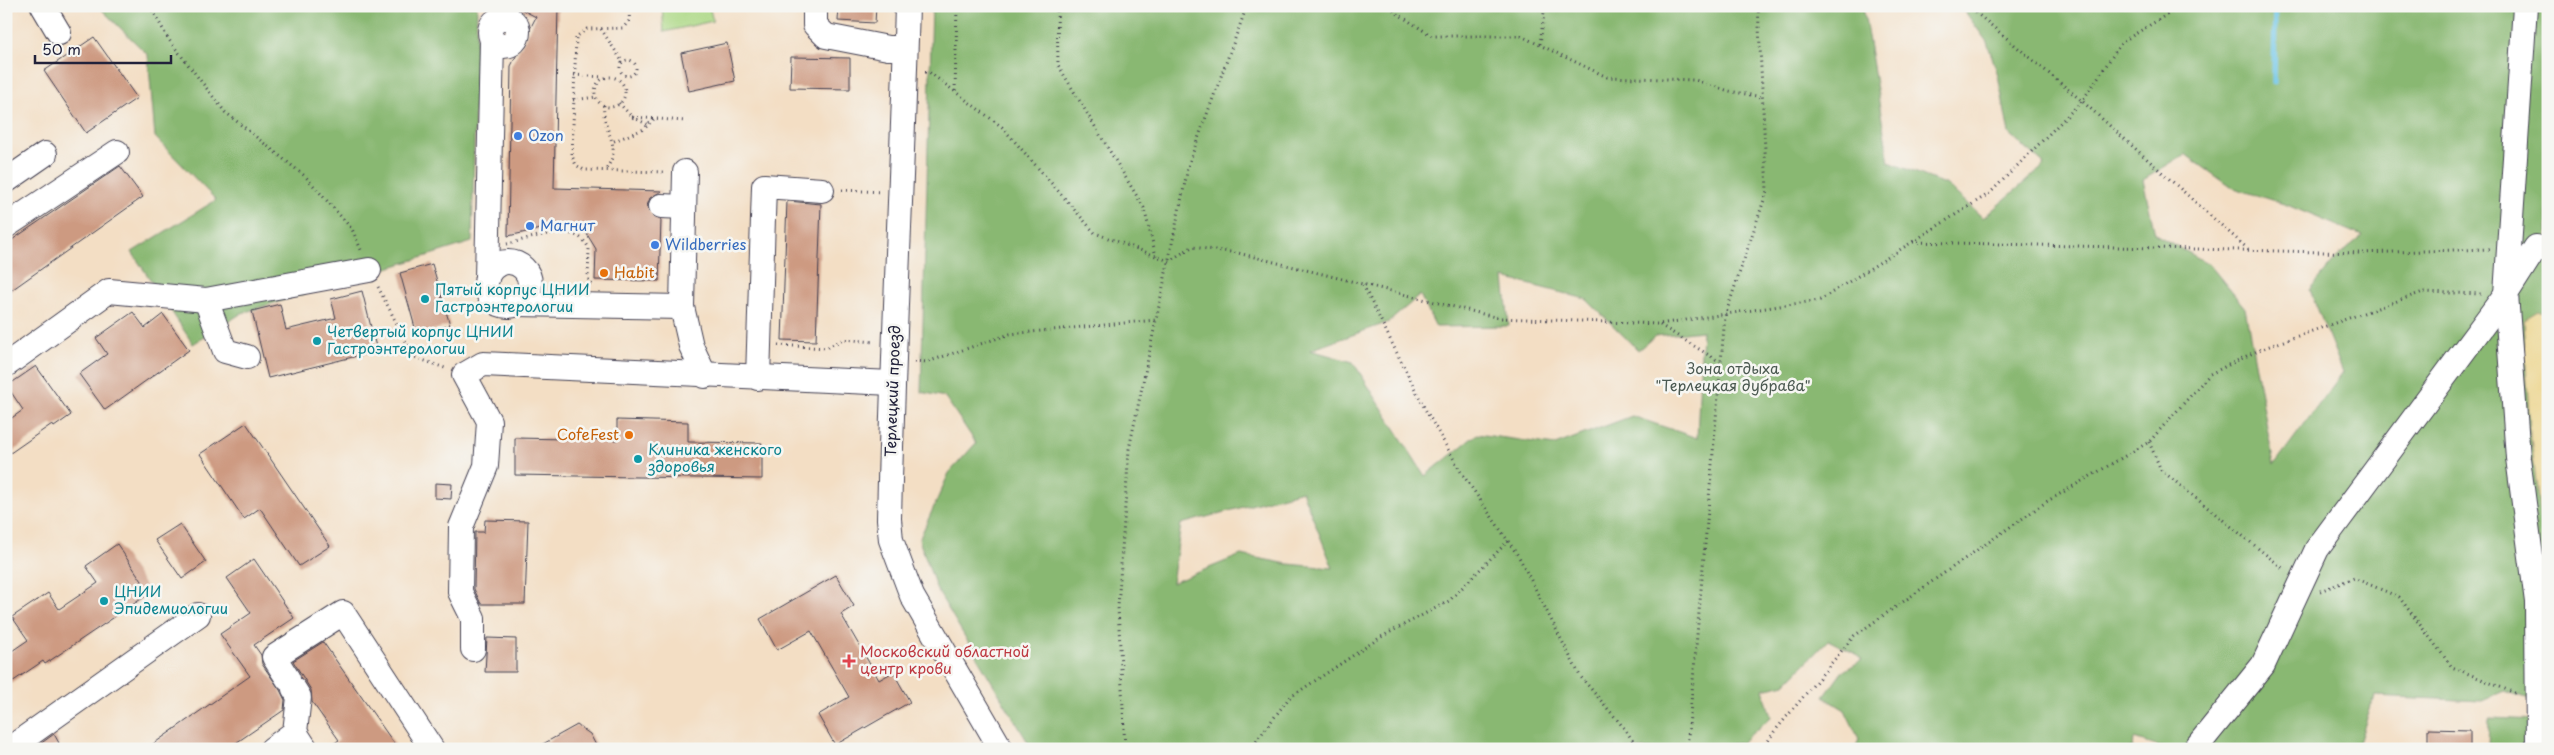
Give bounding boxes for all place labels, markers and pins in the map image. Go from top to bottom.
place label: Ozon [528,123,564,146]
marker: Ozon [512,130,524,142]
place label: Магнит [540,213,595,236]
marker: Магнит [524,220,536,232]
place label: Wildberries [665,232,747,255]
marker: Wildberries [649,239,661,251]
place label: Habit [614,260,655,283]
marker: Habit [598,267,610,279]
place label: Пятый корпус ЦНИИ Гастроэнтерологии [435,277,590,317]
marker: Пятый корпус ЦНИИ Гастроэнтерологии [419,293,431,305]
place label: Четвертый корпус ЦНИИ Гастроэнтерологии [327,319,514,359]
marker: Четвертый корпус ЦНИИ Гастроэнтерологии [311,335,323,347]
place label: CofeFest [557,422,619,445]
marker: CofeFest [623,429,635,441]
place label: Клиника женского здоровья [647,437,782,477]
marker: Клиника женского здоровья [632,453,644,465]
place label: ЦНИИ Эпидемиологии [114,579,228,619]
marker: ЦНИИ Эпидемиологии [98,595,110,607]
place label: Московский областной центр крови [860,639,1030,679]
marker: Московский областной центр крови [842,654,856,668]

